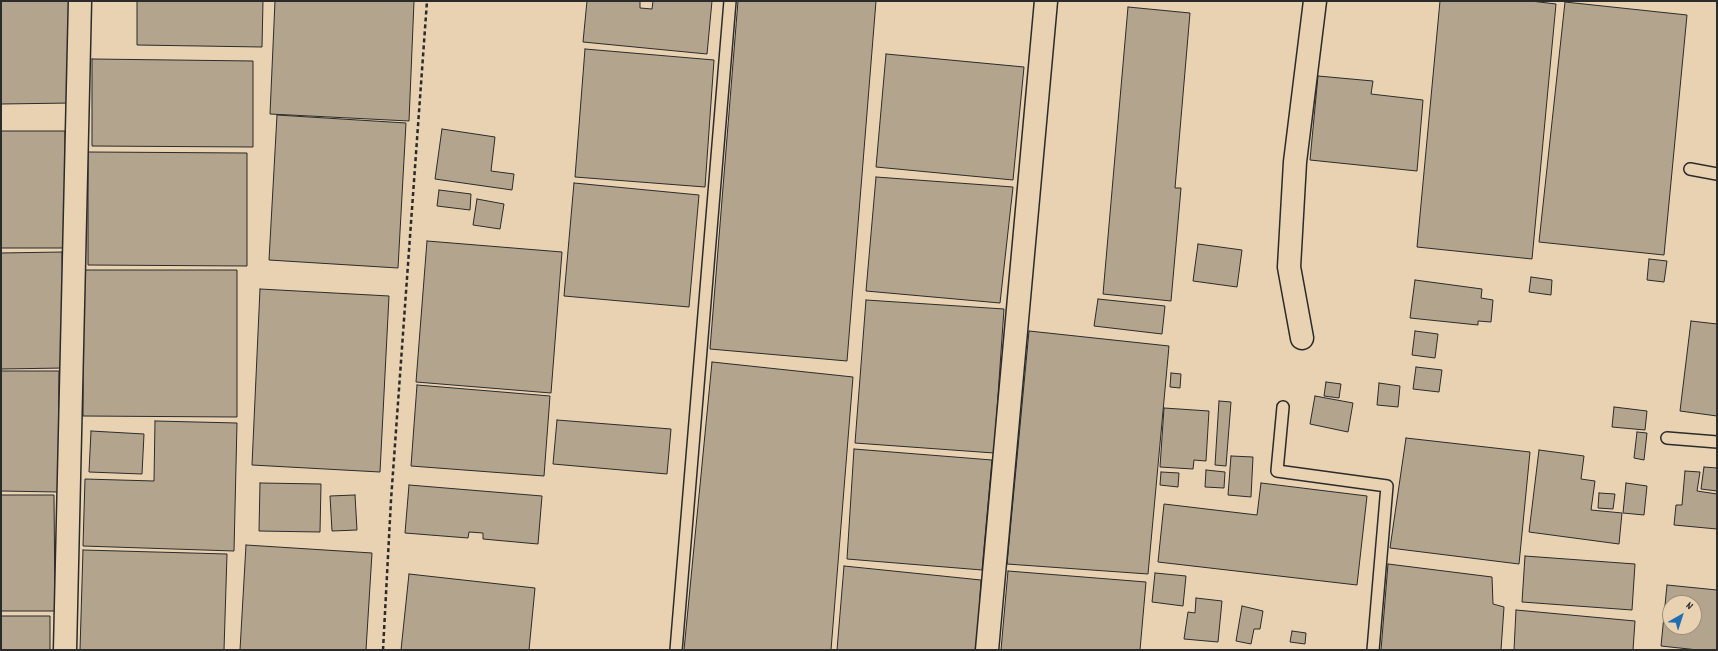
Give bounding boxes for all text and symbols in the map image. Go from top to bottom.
north arrow [1662,595,1702,635]
text: N [1682,599,1696,614]

